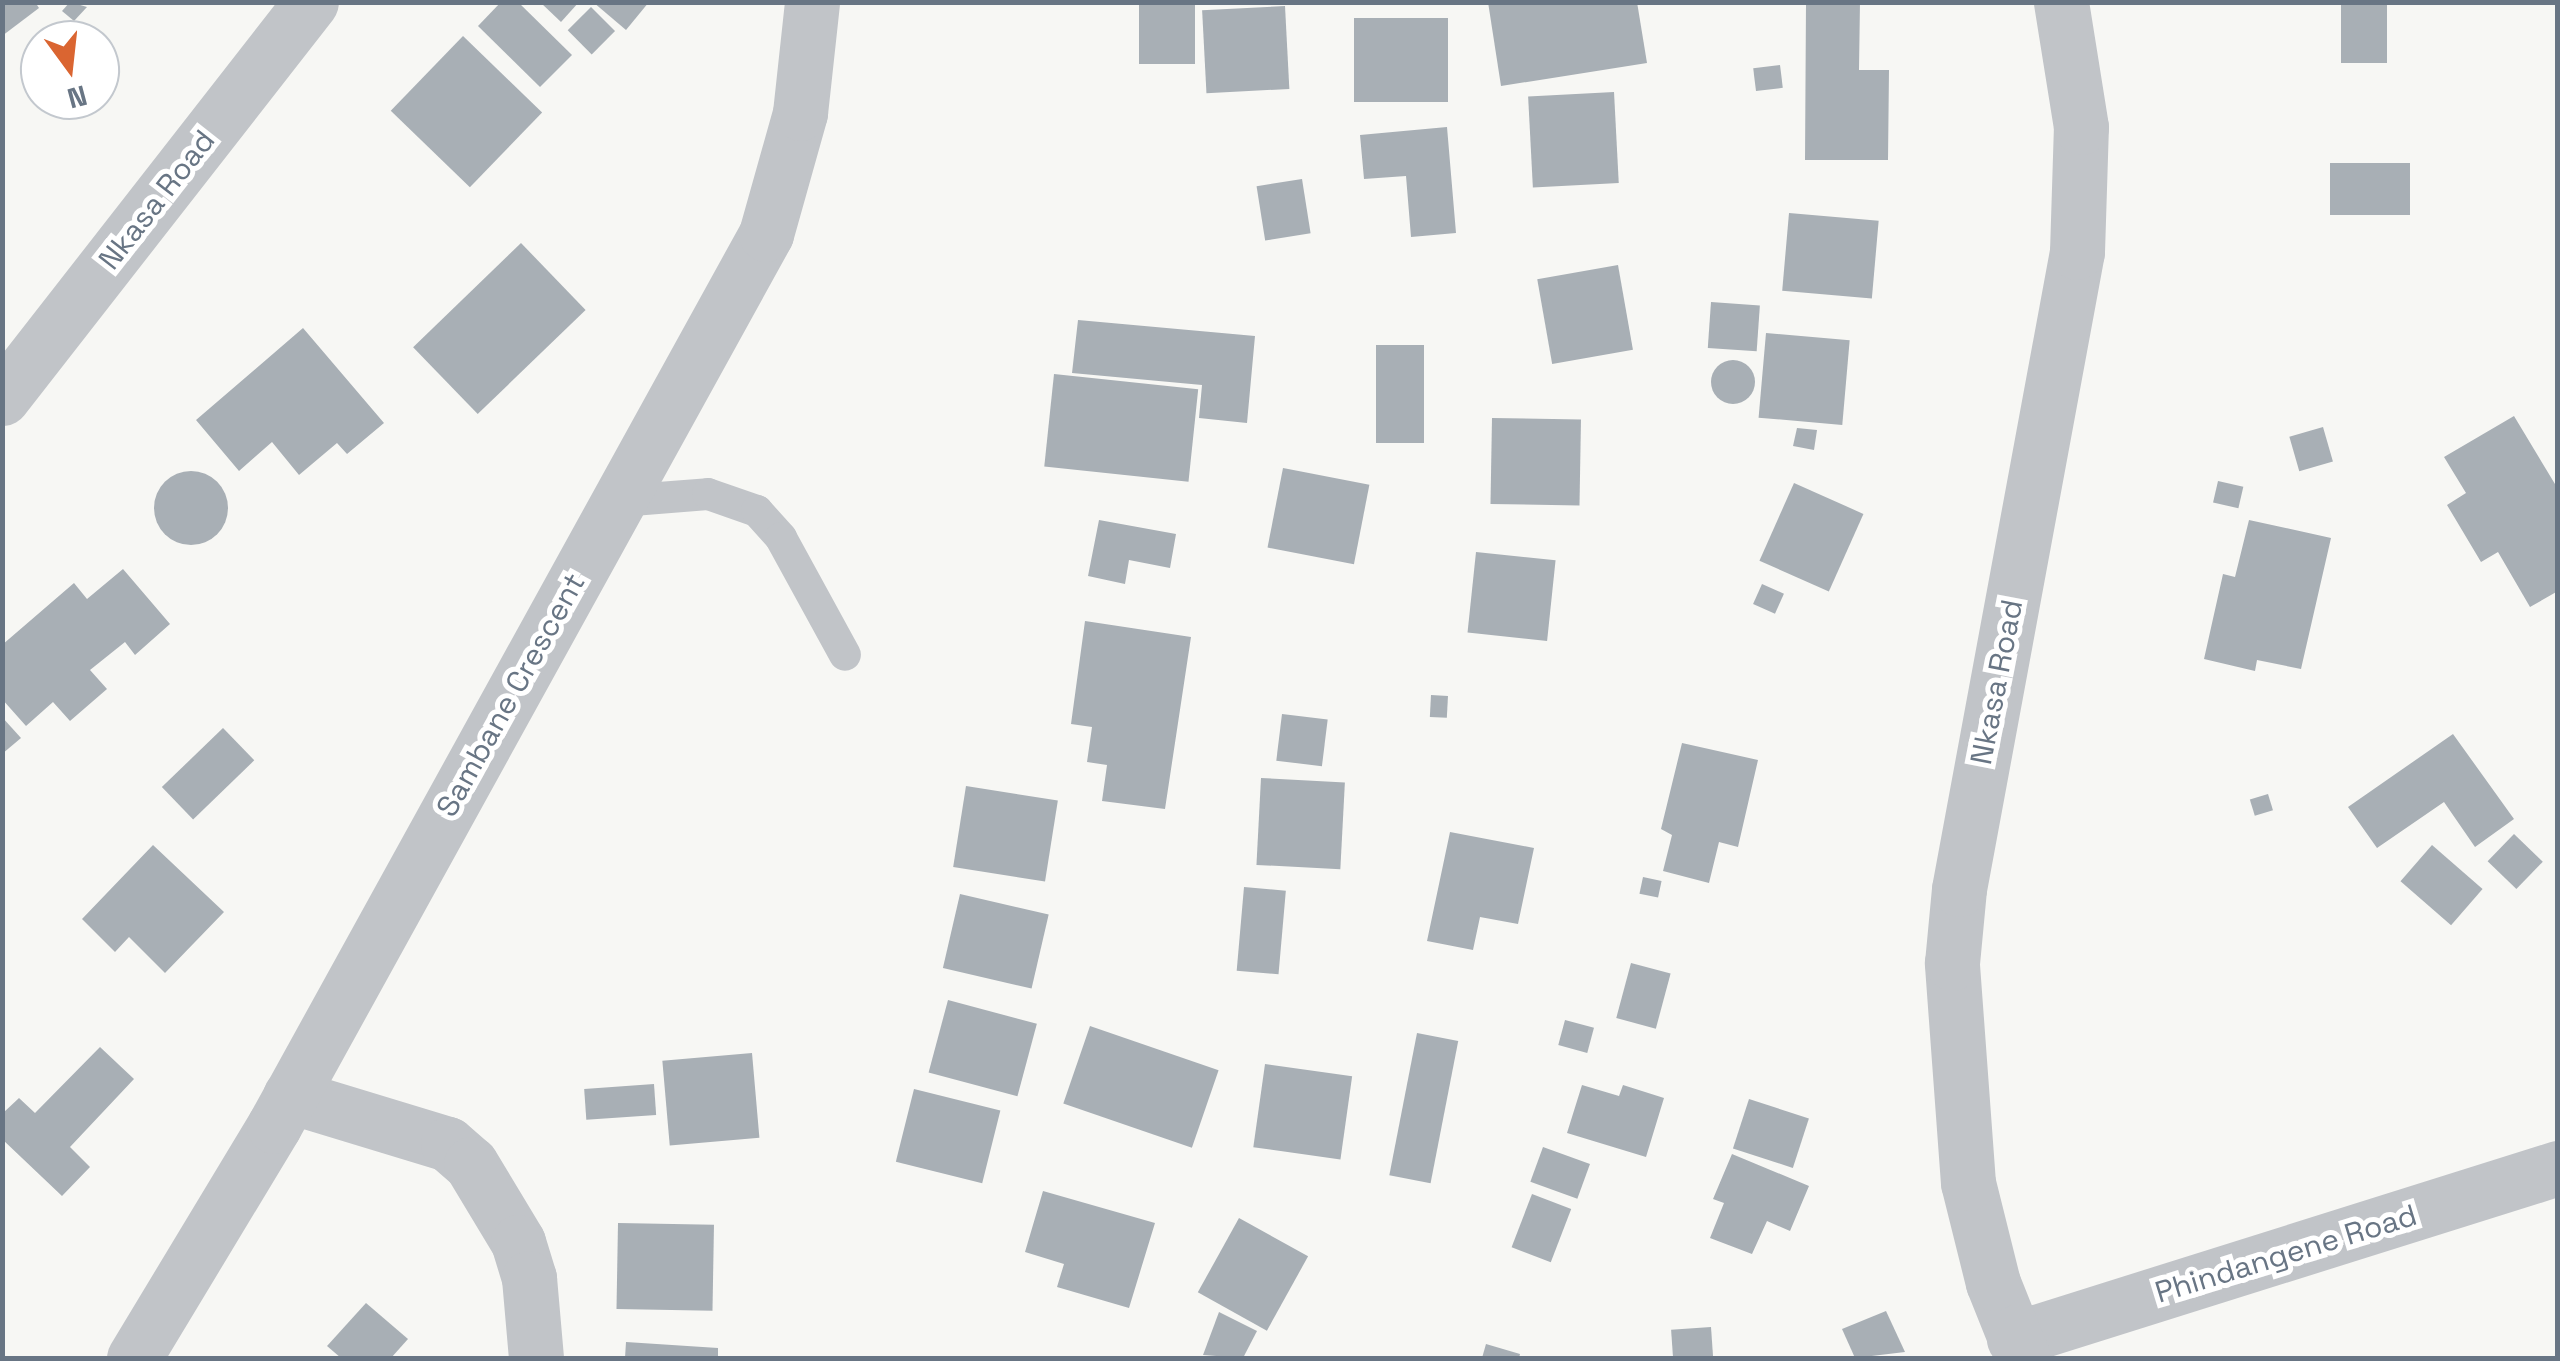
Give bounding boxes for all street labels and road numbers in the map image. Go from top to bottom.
street label: Nkasa Road [91,123,223,277]
street label: Sambane Crescent [429,567,593,823]
street label: Nkasa Road [1963,597,2031,767]
street label: Phindangene Road [2151,1197,2421,1311]

